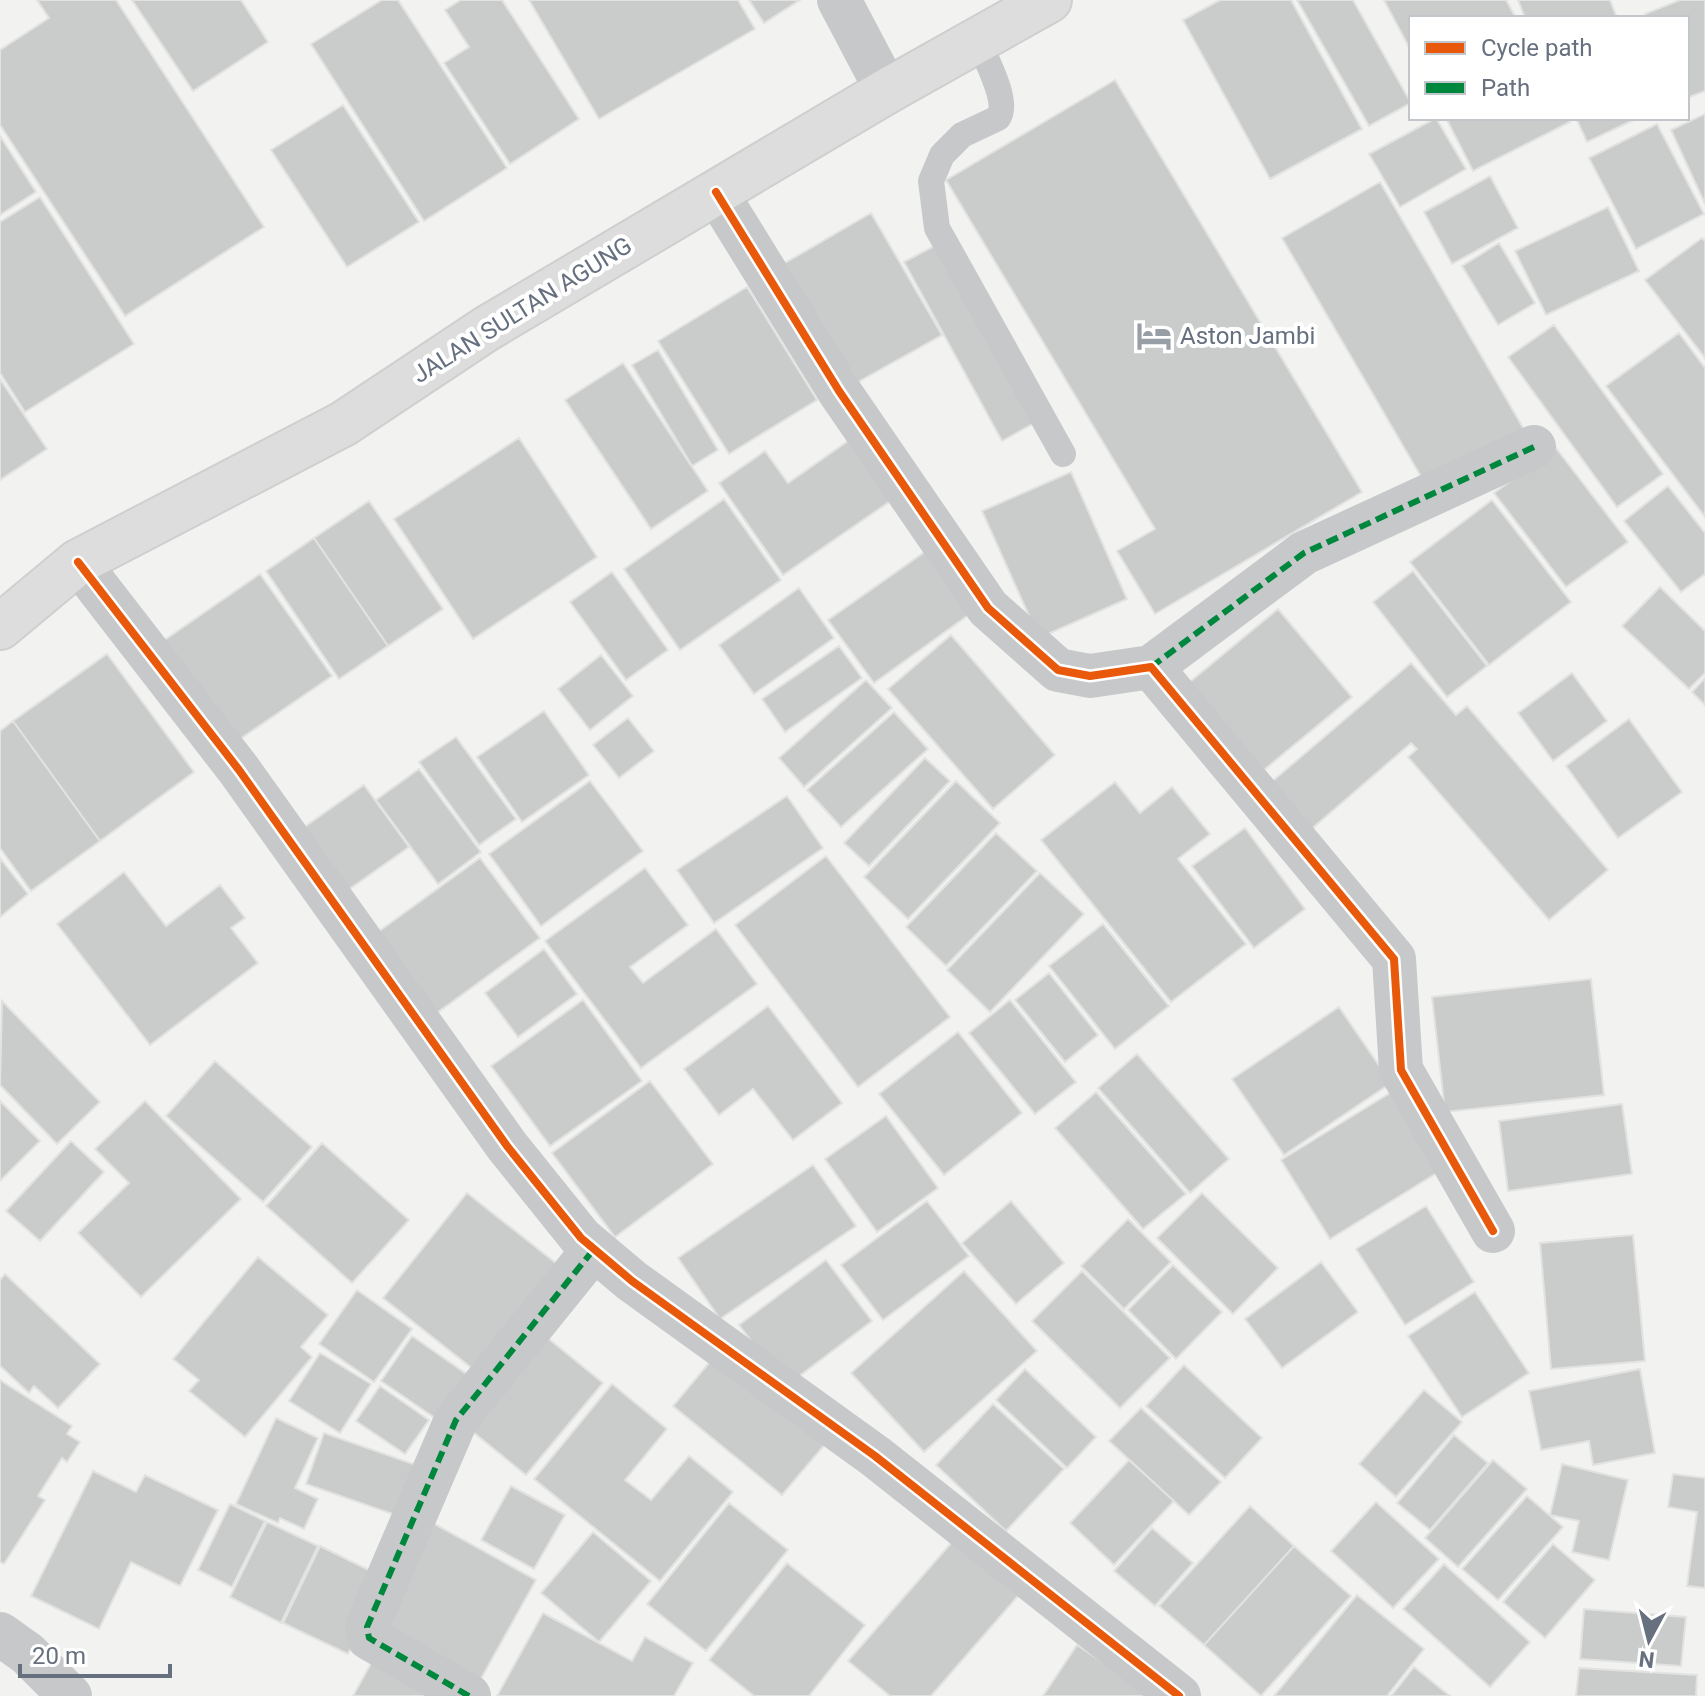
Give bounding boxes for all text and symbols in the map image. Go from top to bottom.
legend [1409,16,1689,120]
text: Cycle path [1481,34,1593,62]
text: Path [1481,74,1530,102]
street label: JALAN SULTAN AGUNG [407,231,637,389]
hotel icon: Aston Jambi [1135,317,1173,355]
place label: Aston Jambi [1180,322,1315,350]
north arrow [1609,1600,1689,1680]
scale bar [20,1628,170,1678]
text: 20 m [32,1642,86,1670]
text: N [1637,1646,1656,1673]

